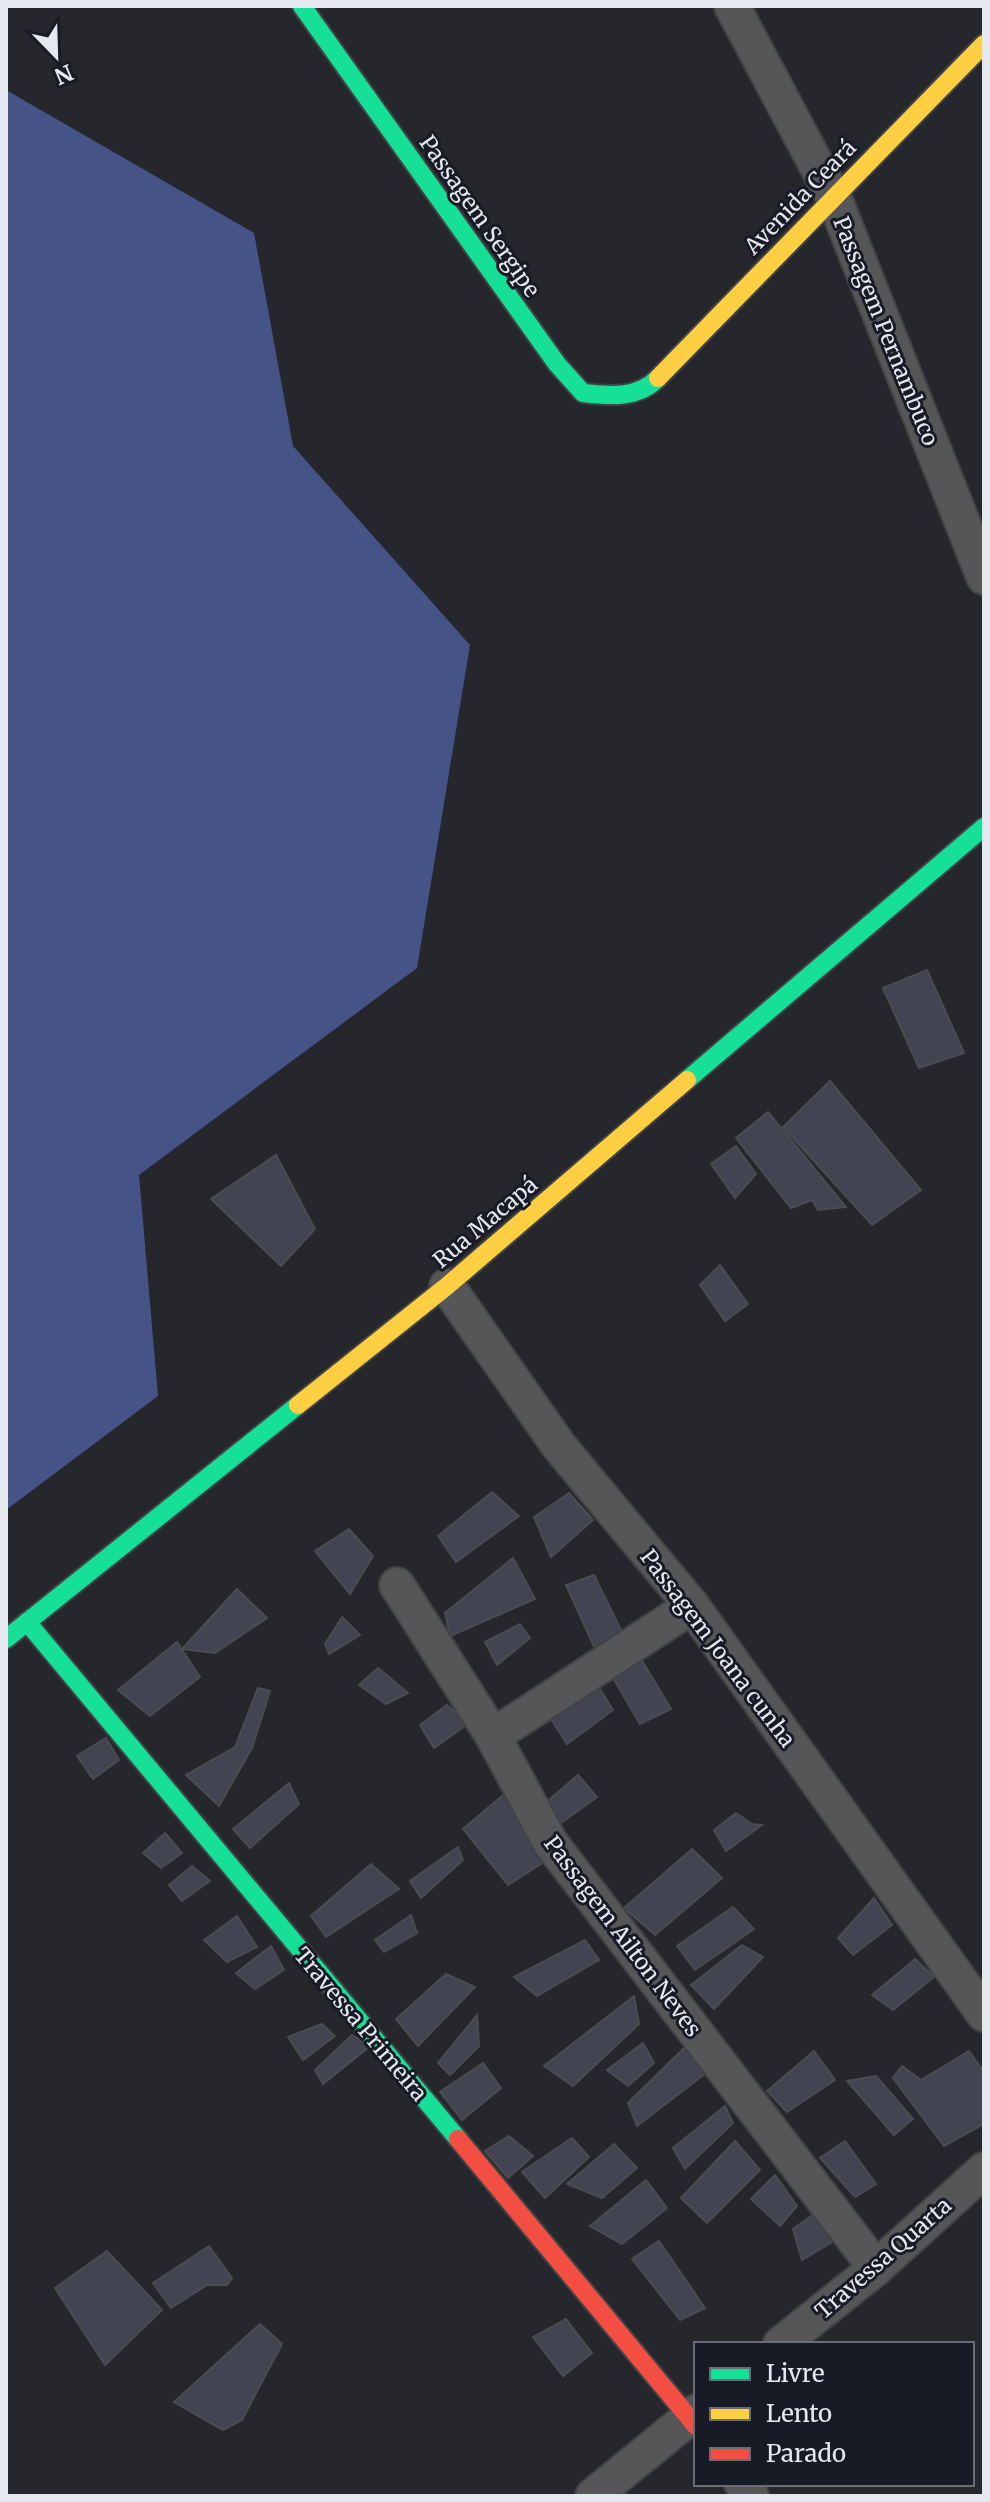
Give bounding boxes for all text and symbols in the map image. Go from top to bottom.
north arrow [16,16,96,96]
text: N [50,58,77,91]
street label: Passagem Sergipe [414,130,546,302]
street label: Avenida Ceará [738,134,862,261]
street label: Passagem Pernambuco [827,212,945,450]
street label: Rua Macapá [427,1170,543,1274]
street label: Passagem Joana cunha [634,1543,802,1753]
street label: Passagem Ailton Neves [538,1830,708,2042]
street label: Travessa Primeira [288,1941,434,2107]
street label: Travessa Quarta [809,2191,957,2325]
legend [694,2342,974,2486]
text: Livre [766,2358,825,2389]
text: Lento [766,2398,832,2429]
text: Parado [766,2438,846,2469]

